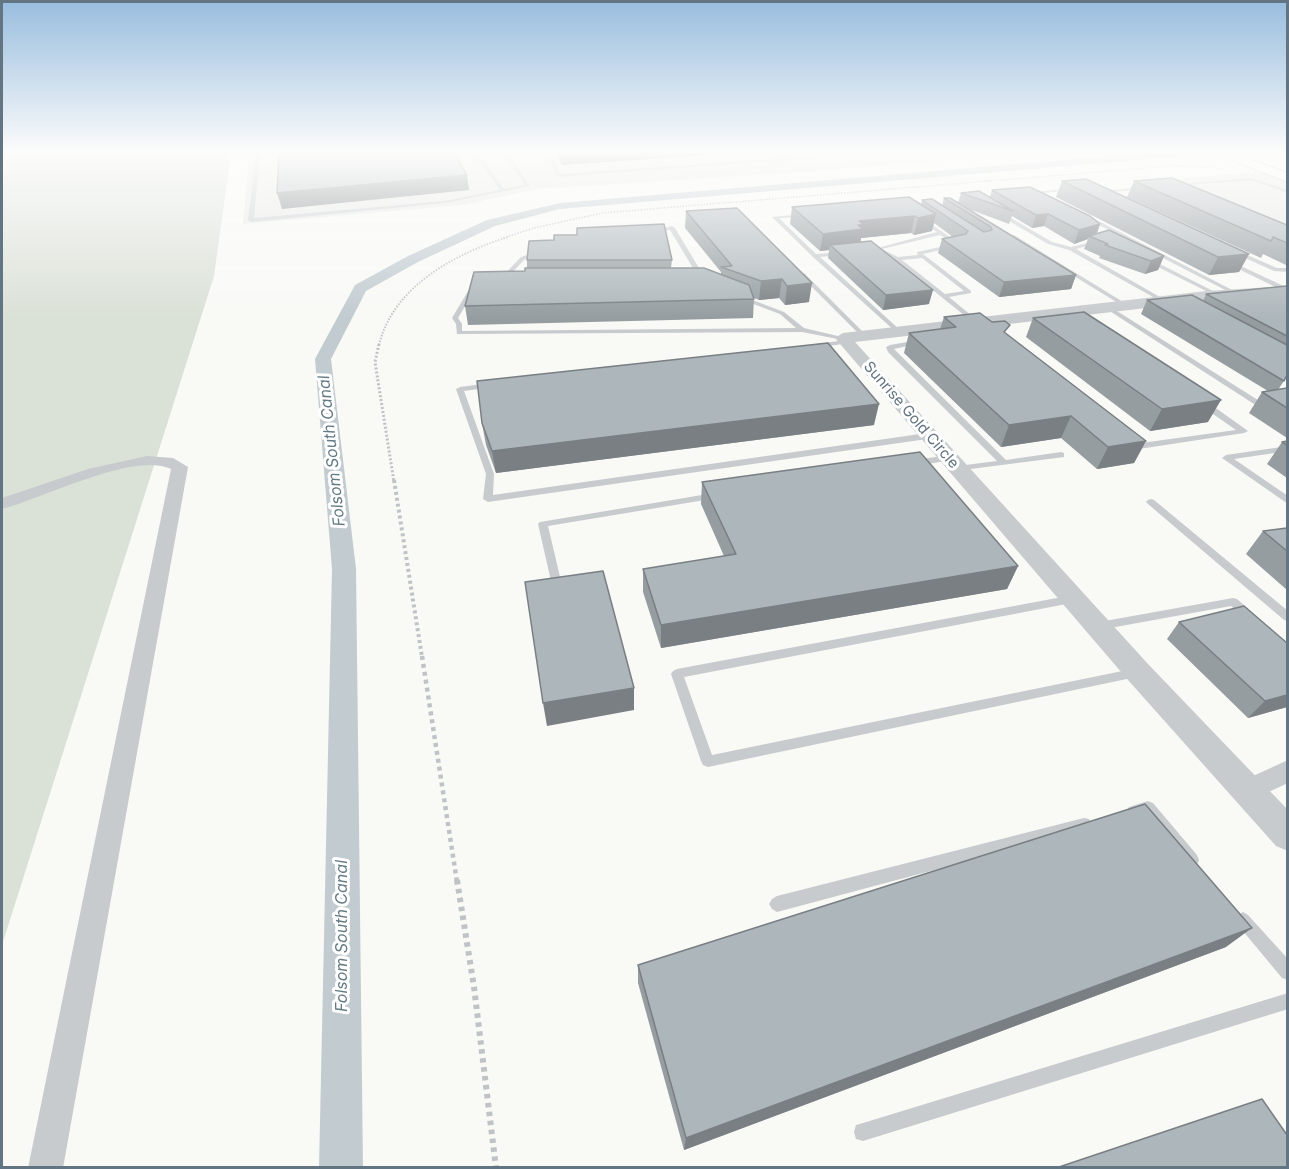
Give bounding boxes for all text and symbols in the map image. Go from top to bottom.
street label: Sunrise Gold Circle [860,358,962,472]
water label: Folsom South Canal [315,374,349,528]
water label: Folsom South Canal [332,860,352,1012]

